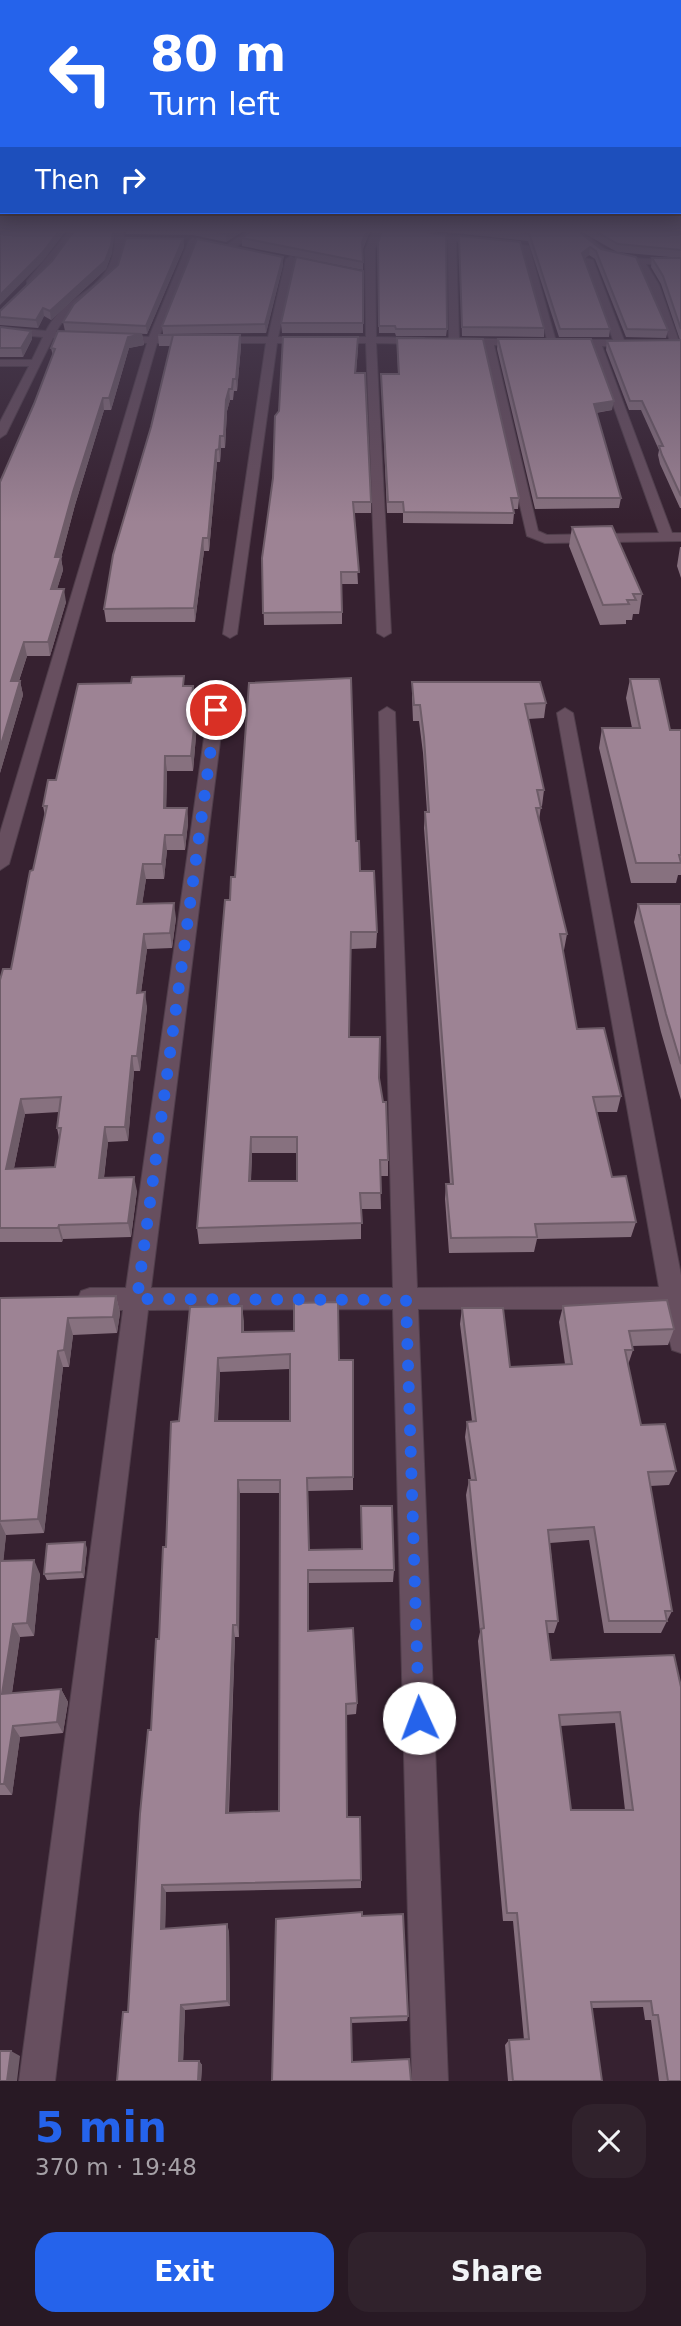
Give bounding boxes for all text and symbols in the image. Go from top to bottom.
text: 80 m [150,26,286,83]
icon: left [35,28,126,119]
text: Turn left [150,85,280,123]
icon: right [114,161,152,199]
text: Then [35,165,100,195]
pin [186,680,246,740]
icon: arrive [197,691,235,729]
position arrow [382,1681,456,1755]
text: 5 min [35,2103,167,2152]
button: close [572,2104,646,2178]
text: 370 m · 19:48 [35,2154,197,2180]
button: Exit [35,2232,334,2312]
button: Share [348,2232,646,2312]

